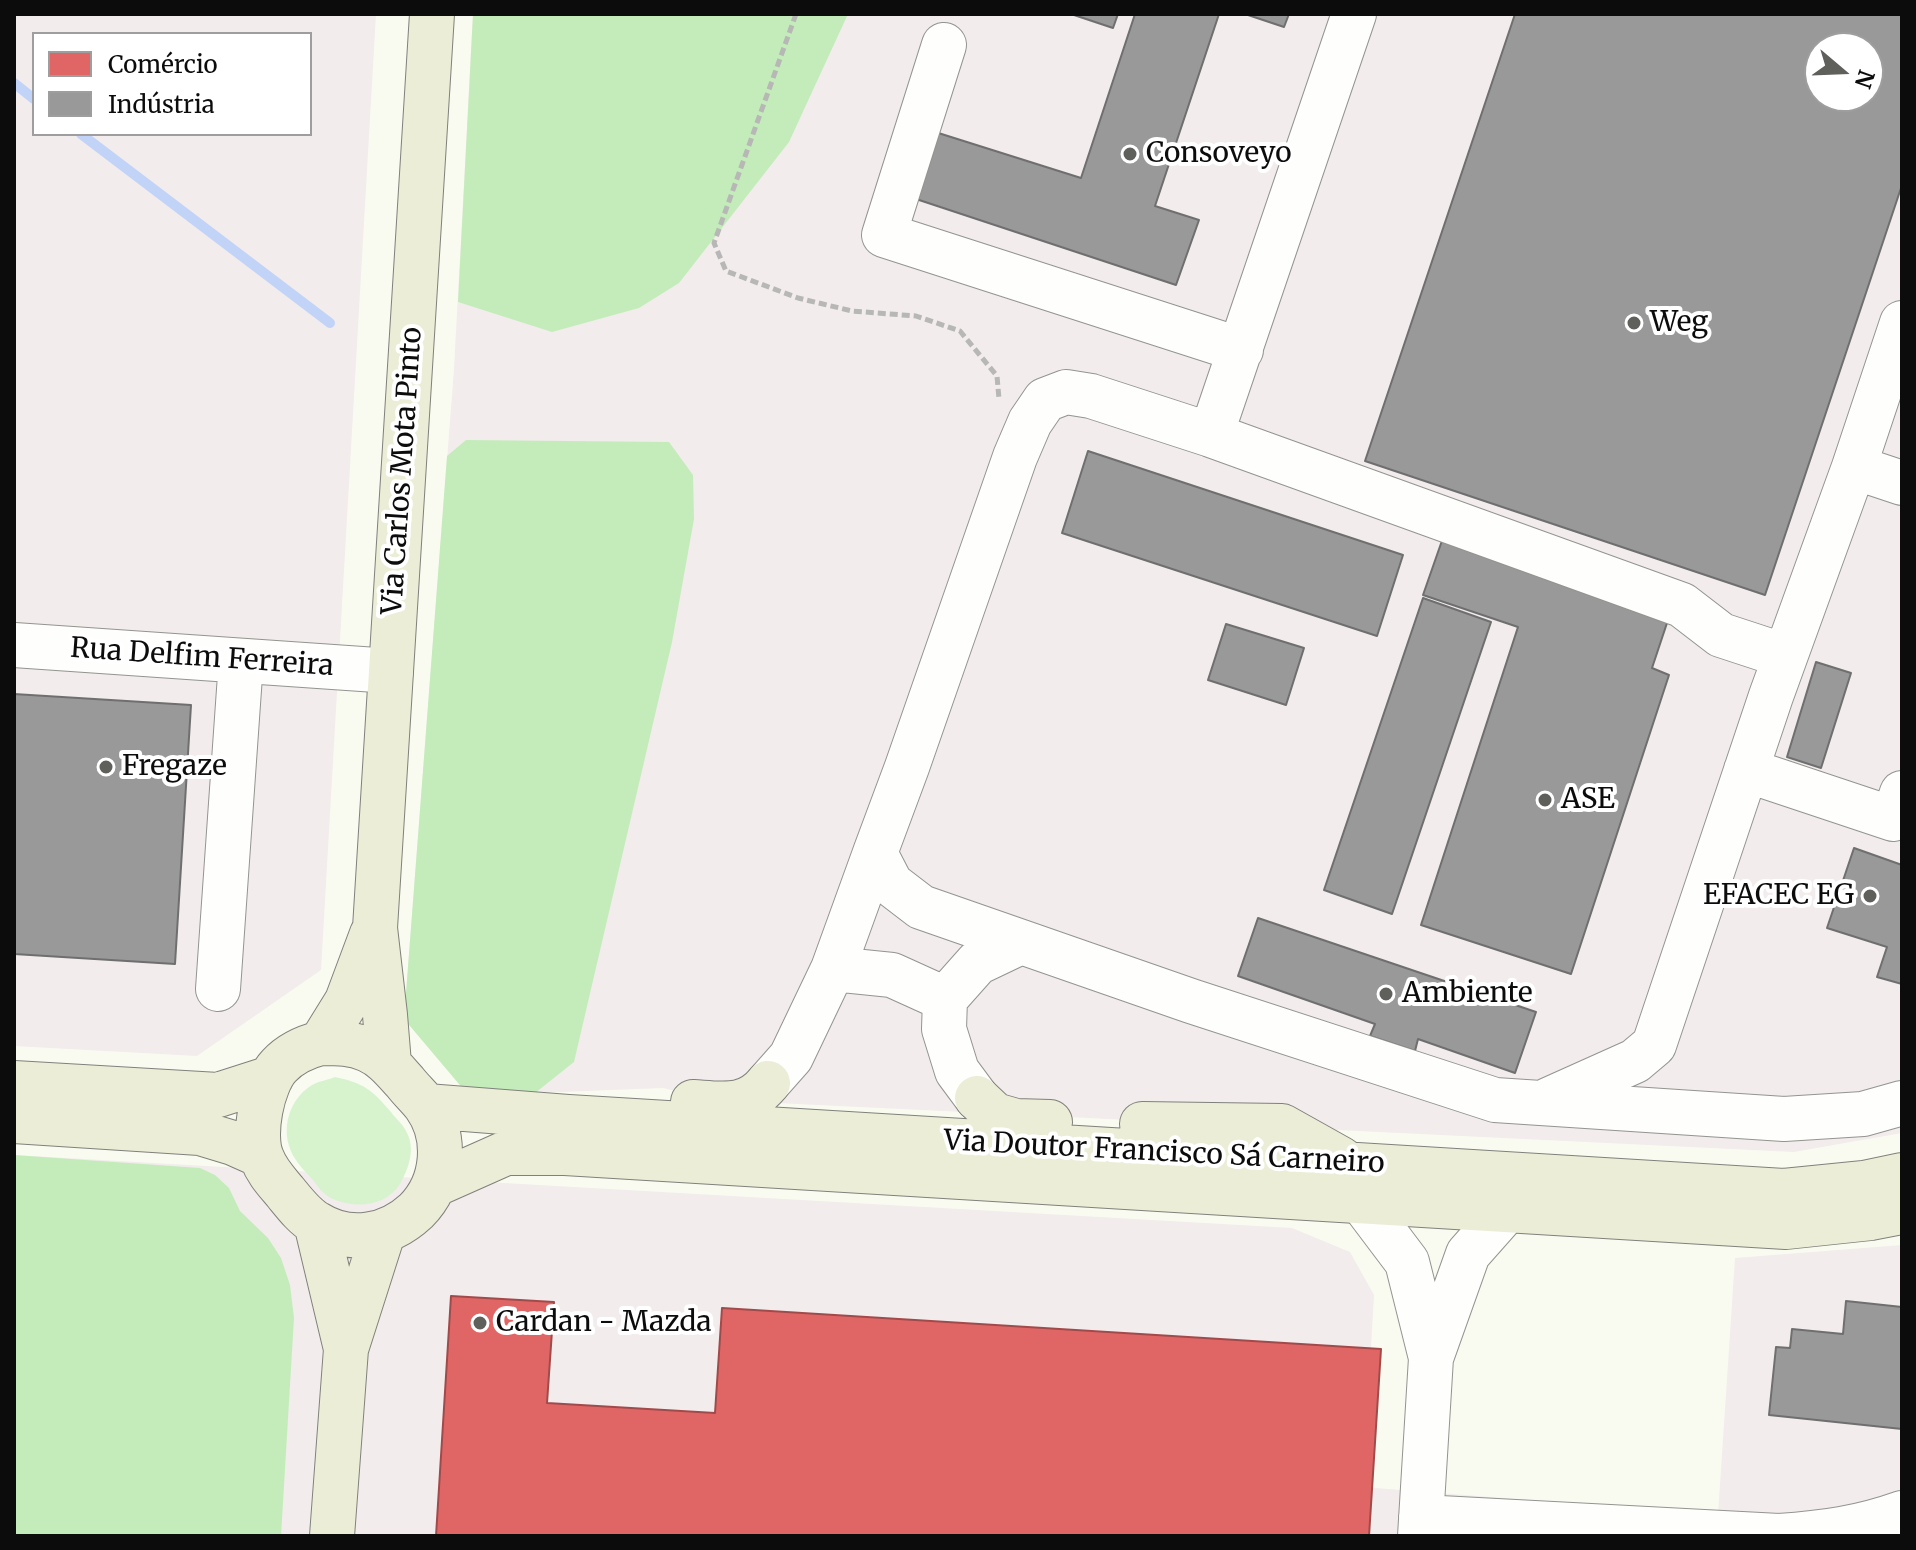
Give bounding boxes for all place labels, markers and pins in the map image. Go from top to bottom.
place label: Consoveyo [1146,137,1292,171]
marker: Consoveyo [1121,145,1139,163]
place label: Weg [1650,306,1708,340]
marker: Weg [1625,314,1643,332]
place label: Fregaze [122,750,227,784]
marker: Fregaze [97,758,115,776]
place label: ASE [1561,783,1615,817]
marker: ASE [1536,791,1554,809]
place label: EFACEC EG [1703,879,1854,913]
marker: EFACEC EG [1861,887,1879,905]
place label: Ambiente [1402,977,1533,1011]
marker: Ambiente [1377,985,1395,1003]
place label: Cardan - Mazda [496,1306,712,1340]
marker: Cardan - Mazda [471,1314,489,1332]

